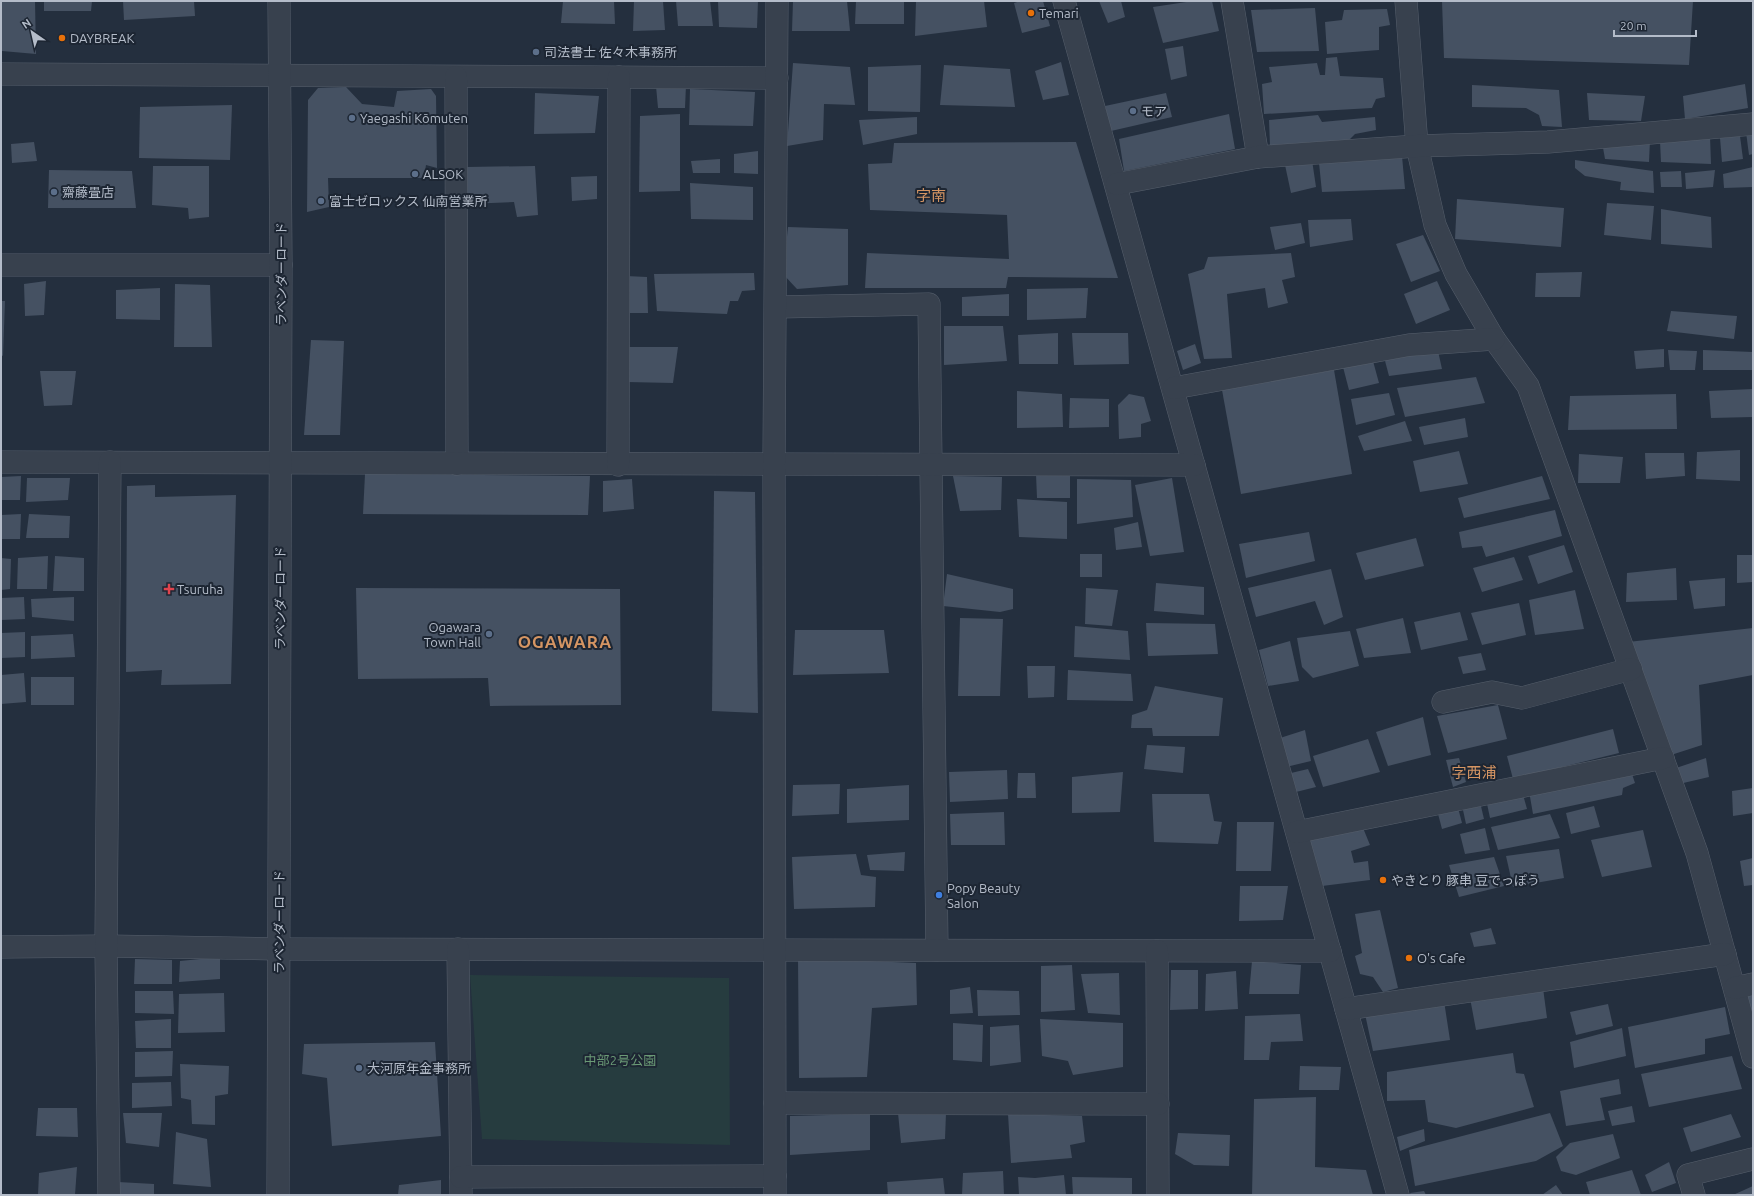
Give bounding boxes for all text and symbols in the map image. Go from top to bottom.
place label: Temari [1039,6,1079,20]
marker: Temari [1026,8,1036,18]
north arrow [12,12,52,52]
scale bar [1614,12,1696,38]
text: N [20,16,33,31]
text: 20 m [1620,19,1647,32]
place label: DAYBREAK [70,31,134,45]
marker: DAYBREAK [57,33,67,43]
place label: 司法書士 佐々木事務所 [544,45,677,59]
marker: 司法書士 佐々木事務所 [531,47,541,57]
place label: モア [1141,104,1167,118]
marker: モア [1128,106,1138,116]
place label: Yaegashi Kōmuten [360,111,468,125]
marker: Yaegashi Kōmuten [347,113,357,123]
place label: ALSOK [423,167,463,181]
marker: ALSOK [410,169,420,179]
place label: 齋藤畳店 [62,185,114,199]
marker: 齋藤畳店 [49,187,59,197]
district label: 字南 [916,187,946,204]
place label: 富士ゼロックス 仙南営業所 [329,194,488,208]
marker: 富士ゼロックス 仙南営業所 [316,196,326,206]
street label: ラベンダーロード [274,222,288,326]
street label: ラベンダーロード [273,546,287,650]
place label: Tsuruha [177,582,223,596]
marker: Tsuruha [164,584,174,594]
place label: Ogawara Town Hall [424,620,482,649]
marker: Ogawara Town Hall [484,629,494,639]
district label: OGAWARA [518,632,612,651]
district label: 字西浦 [1451,764,1497,781]
street label: ラベンダーロード [272,870,286,974]
place label: やきとり 豚串 豆でっぽう [1391,873,1540,887]
marker: やきとり 豚串 豆でっぽう [1378,875,1388,885]
place label: Popy Beauty Salon [947,881,1020,910]
marker: Popy Beauty Salon [934,890,944,900]
place label: O's Cafe [1417,951,1465,965]
marker: O's Cafe [1404,953,1414,963]
park label: 中部2号公園 [584,1053,656,1067]
place label: 大河原年金事務所 [367,1061,471,1075]
marker: 大河原年金事務所 [354,1063,364,1073]

